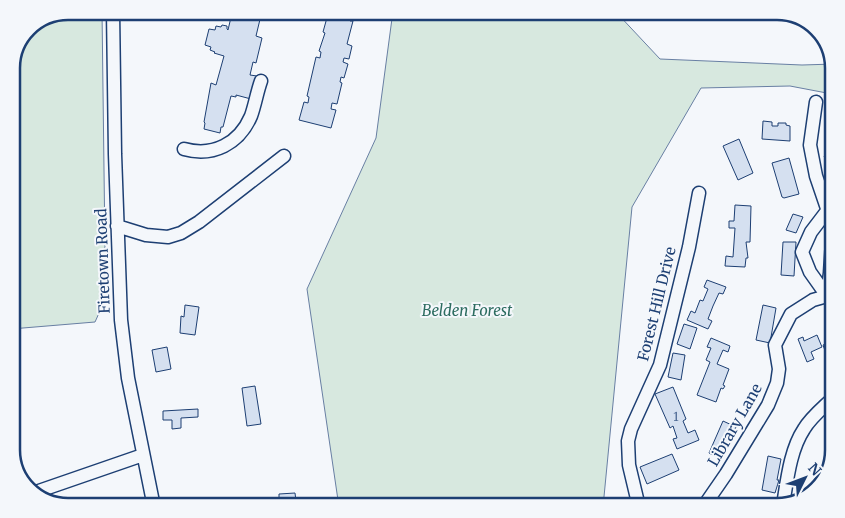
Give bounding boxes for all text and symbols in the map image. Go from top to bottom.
street label: Firetown Road [91,208,114,314]
street label: Forest Hill Drive [633,245,680,363]
park label: Belden Forest [422,301,513,320]
street label: Library Lane [703,380,766,469]
house number: 1 [673,409,679,424]
north arrow [780,453,830,503]
text: N [804,459,825,479]

